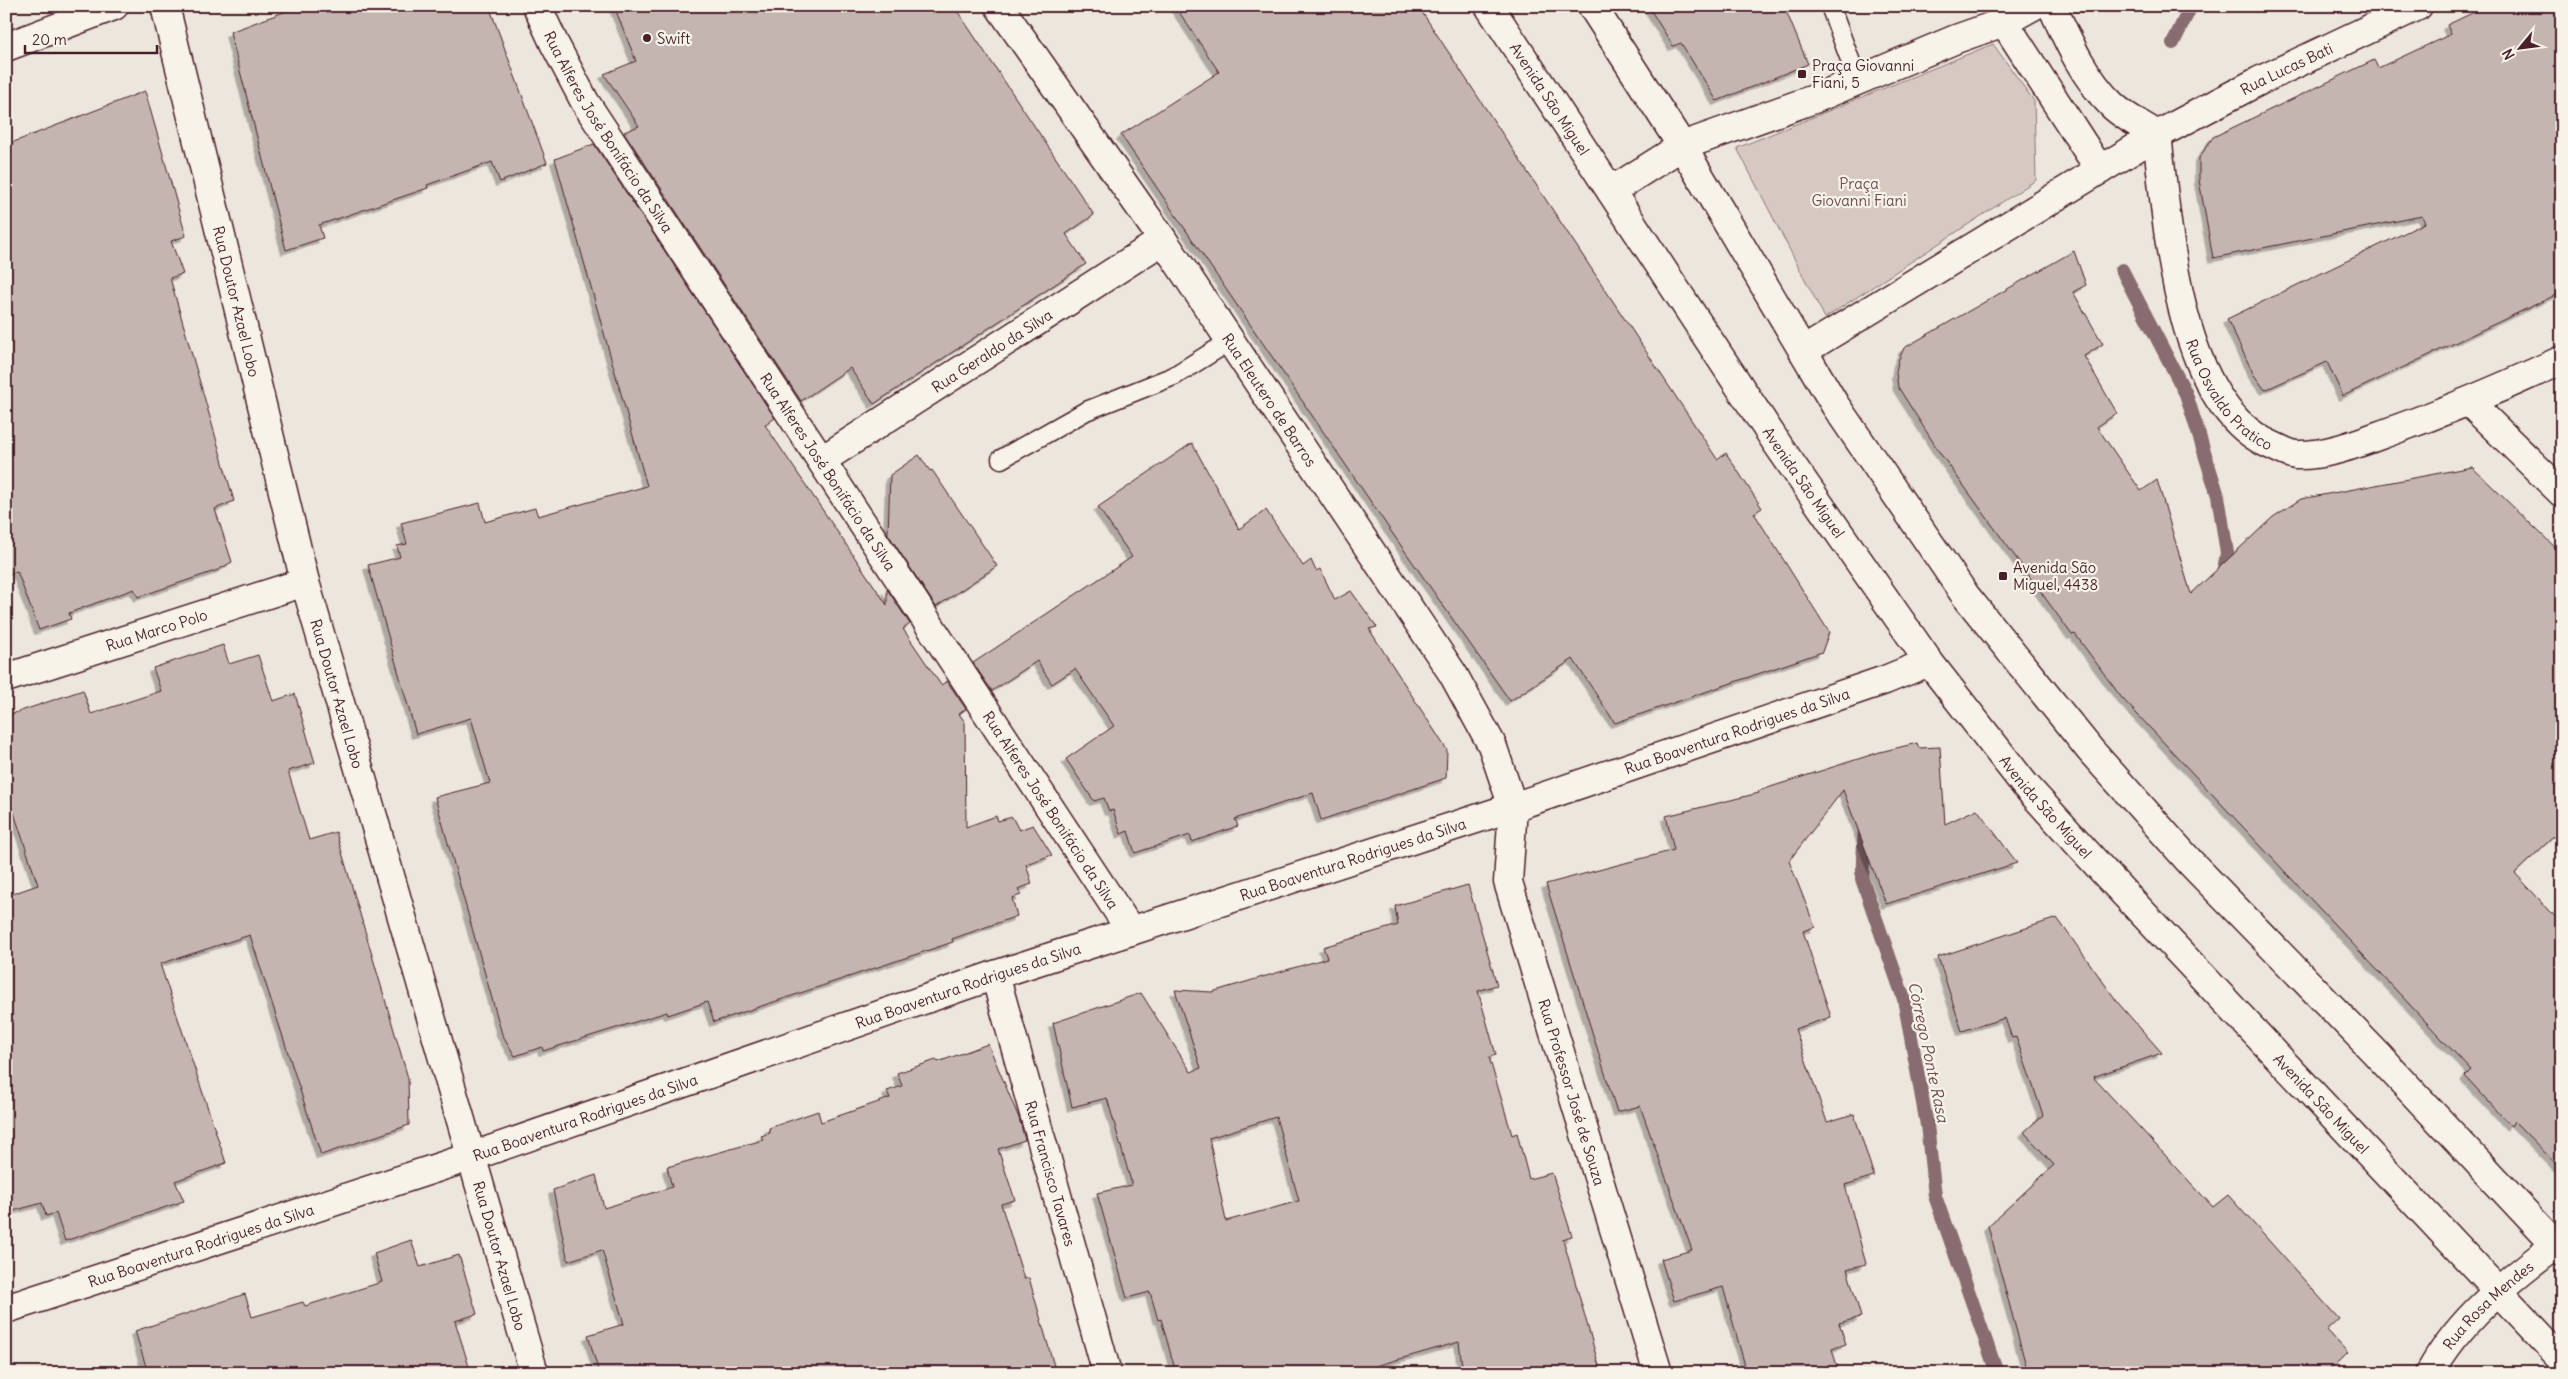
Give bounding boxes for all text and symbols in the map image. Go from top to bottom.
scale bar [25,22,158,54]
north arrow [2496,22,2546,72]
street label: Rua Alferes José Bonifácio da Silva [540,28,678,236]
place label: Swift [657,29,690,48]
text: 20 m [32,30,67,49]
marker: Swift [641,32,653,44]
street label: Rua Lucas Bati [2237,38,2335,99]
street label: Avenida São Miguel [1506,39,1594,159]
text: N [2498,46,2519,63]
place label: Praça Giovanni Fiani, 5 [1812,56,1914,92]
marker: Praça Giovanni Fiani, 5 [1796,68,1808,80]
park label: Praça Giovanni Fiani [1811,174,1907,210]
street label: Rua Doutor Azael Lobo [209,224,264,379]
street label: Rua Geraldo da Silva [928,304,1056,396]
street label: Rua Eleutero de Barros [1218,329,1321,470]
street label: Rua Osvaldo Pratico [2183,336,2276,454]
street label: Rua Alferes José Bonifácio da Silva [756,369,901,575]
street label: Avenida São Miguel [1759,423,1849,541]
place label: Avenida São Miguel, 4438 [2013,558,2098,594]
marker: Avenida São Miguel, 4438 [1997,570,2009,582]
street label: Rua Marco Polo [103,605,210,655]
street label: Rua Doutor Azael Lobo [307,617,368,771]
street label: Rua Boaventura Rodrigues da Silva [1622,683,1852,778]
street label: Rua Alferes José Bonifácio da Silva [979,707,1124,913]
street label: Avenida São Miguel [1996,751,2096,862]
street label: Rua Boaventura Rodrigues da Silva [1237,813,1469,905]
street label: Rua Boaventura Rodrigues da Silva [853,938,1083,1032]
water label: Córrego Ponte Rasa [1904,980,1954,1125]
street label: Rua Professor José de Souza [1535,996,1610,1188]
street label: Avenida São Miguel [2270,1049,2373,1157]
street label: Rua Boaventura Rodrigues da Silva [470,1069,700,1165]
street label: Rua Francisco Tavares [1021,1098,1080,1249]
street label: Rua Doutor Azael Lobo [469,1179,531,1333]
street label: Rua Boaventura Rodrigues da Silva [85,1199,317,1291]
street label: Rua Rosa Mendes [2438,1256,2537,1353]

